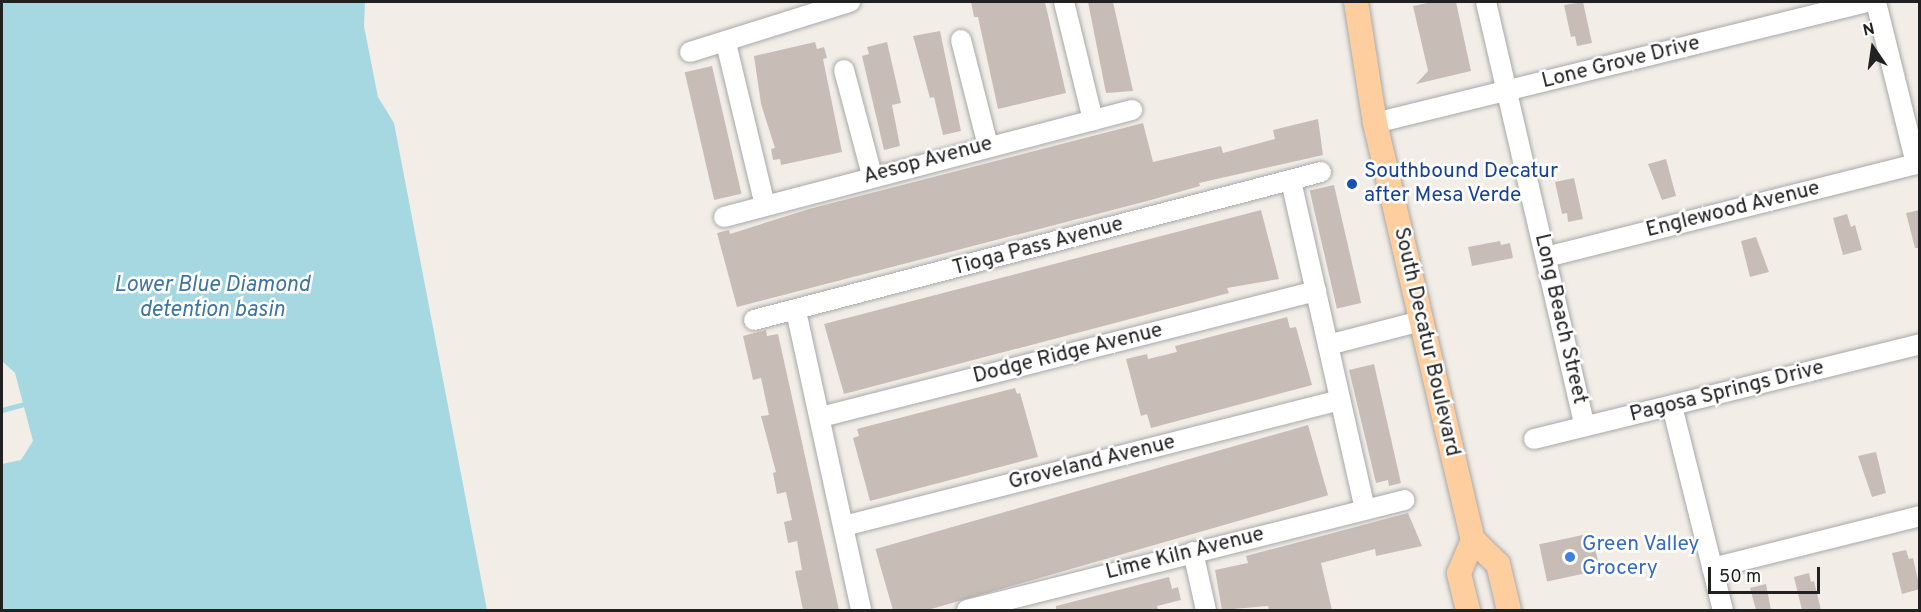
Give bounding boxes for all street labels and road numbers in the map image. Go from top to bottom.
street label: Lone Grove Drive [1539,31,1703,95]
street label: Aesop Avenue [860,132,996,190]
street label: Englewood Avenue [1643,176,1823,244]
street label: Tioga Pass Avenue [950,212,1126,282]
street label: South Decatur Boulevard [1387,225,1465,459]
street label: Long Beach Street [1528,231,1592,407]
street label: Dodge Ridge Avenue [970,318,1166,390]
street label: Pagosa Springs Drive [1627,356,1827,428]
street label: Groveland Avenue [1006,430,1178,496]
street label: Lime Kiln Avenue [1103,522,1267,586]

